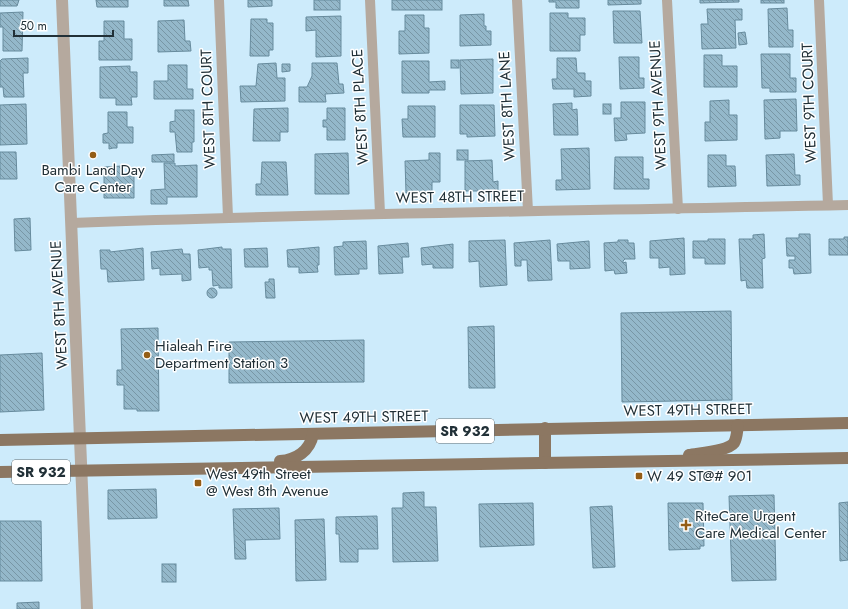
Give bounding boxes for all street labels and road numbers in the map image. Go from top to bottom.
street label: WEST 9TH AVENUE [644,40,672,170]
street label: WEST 9TH COURT [796,43,822,163]
street label: WEST 8TH PLACE [346,48,374,166]
street label: WEST 8TH COURT [195,49,221,169]
street label: WEST 8TH LANE [493,51,521,161]
street label: WEST 48TH STREET [396,185,524,209]
street label: WEST 8TH AVENUE [45,240,73,370]
street label: WEST 49TH STREET [623,398,753,422]
street label: WEST 49TH STREET [299,405,429,429]
road number: SR 932 [436,419,494,443]
road number: SR 932 [12,460,70,484]

